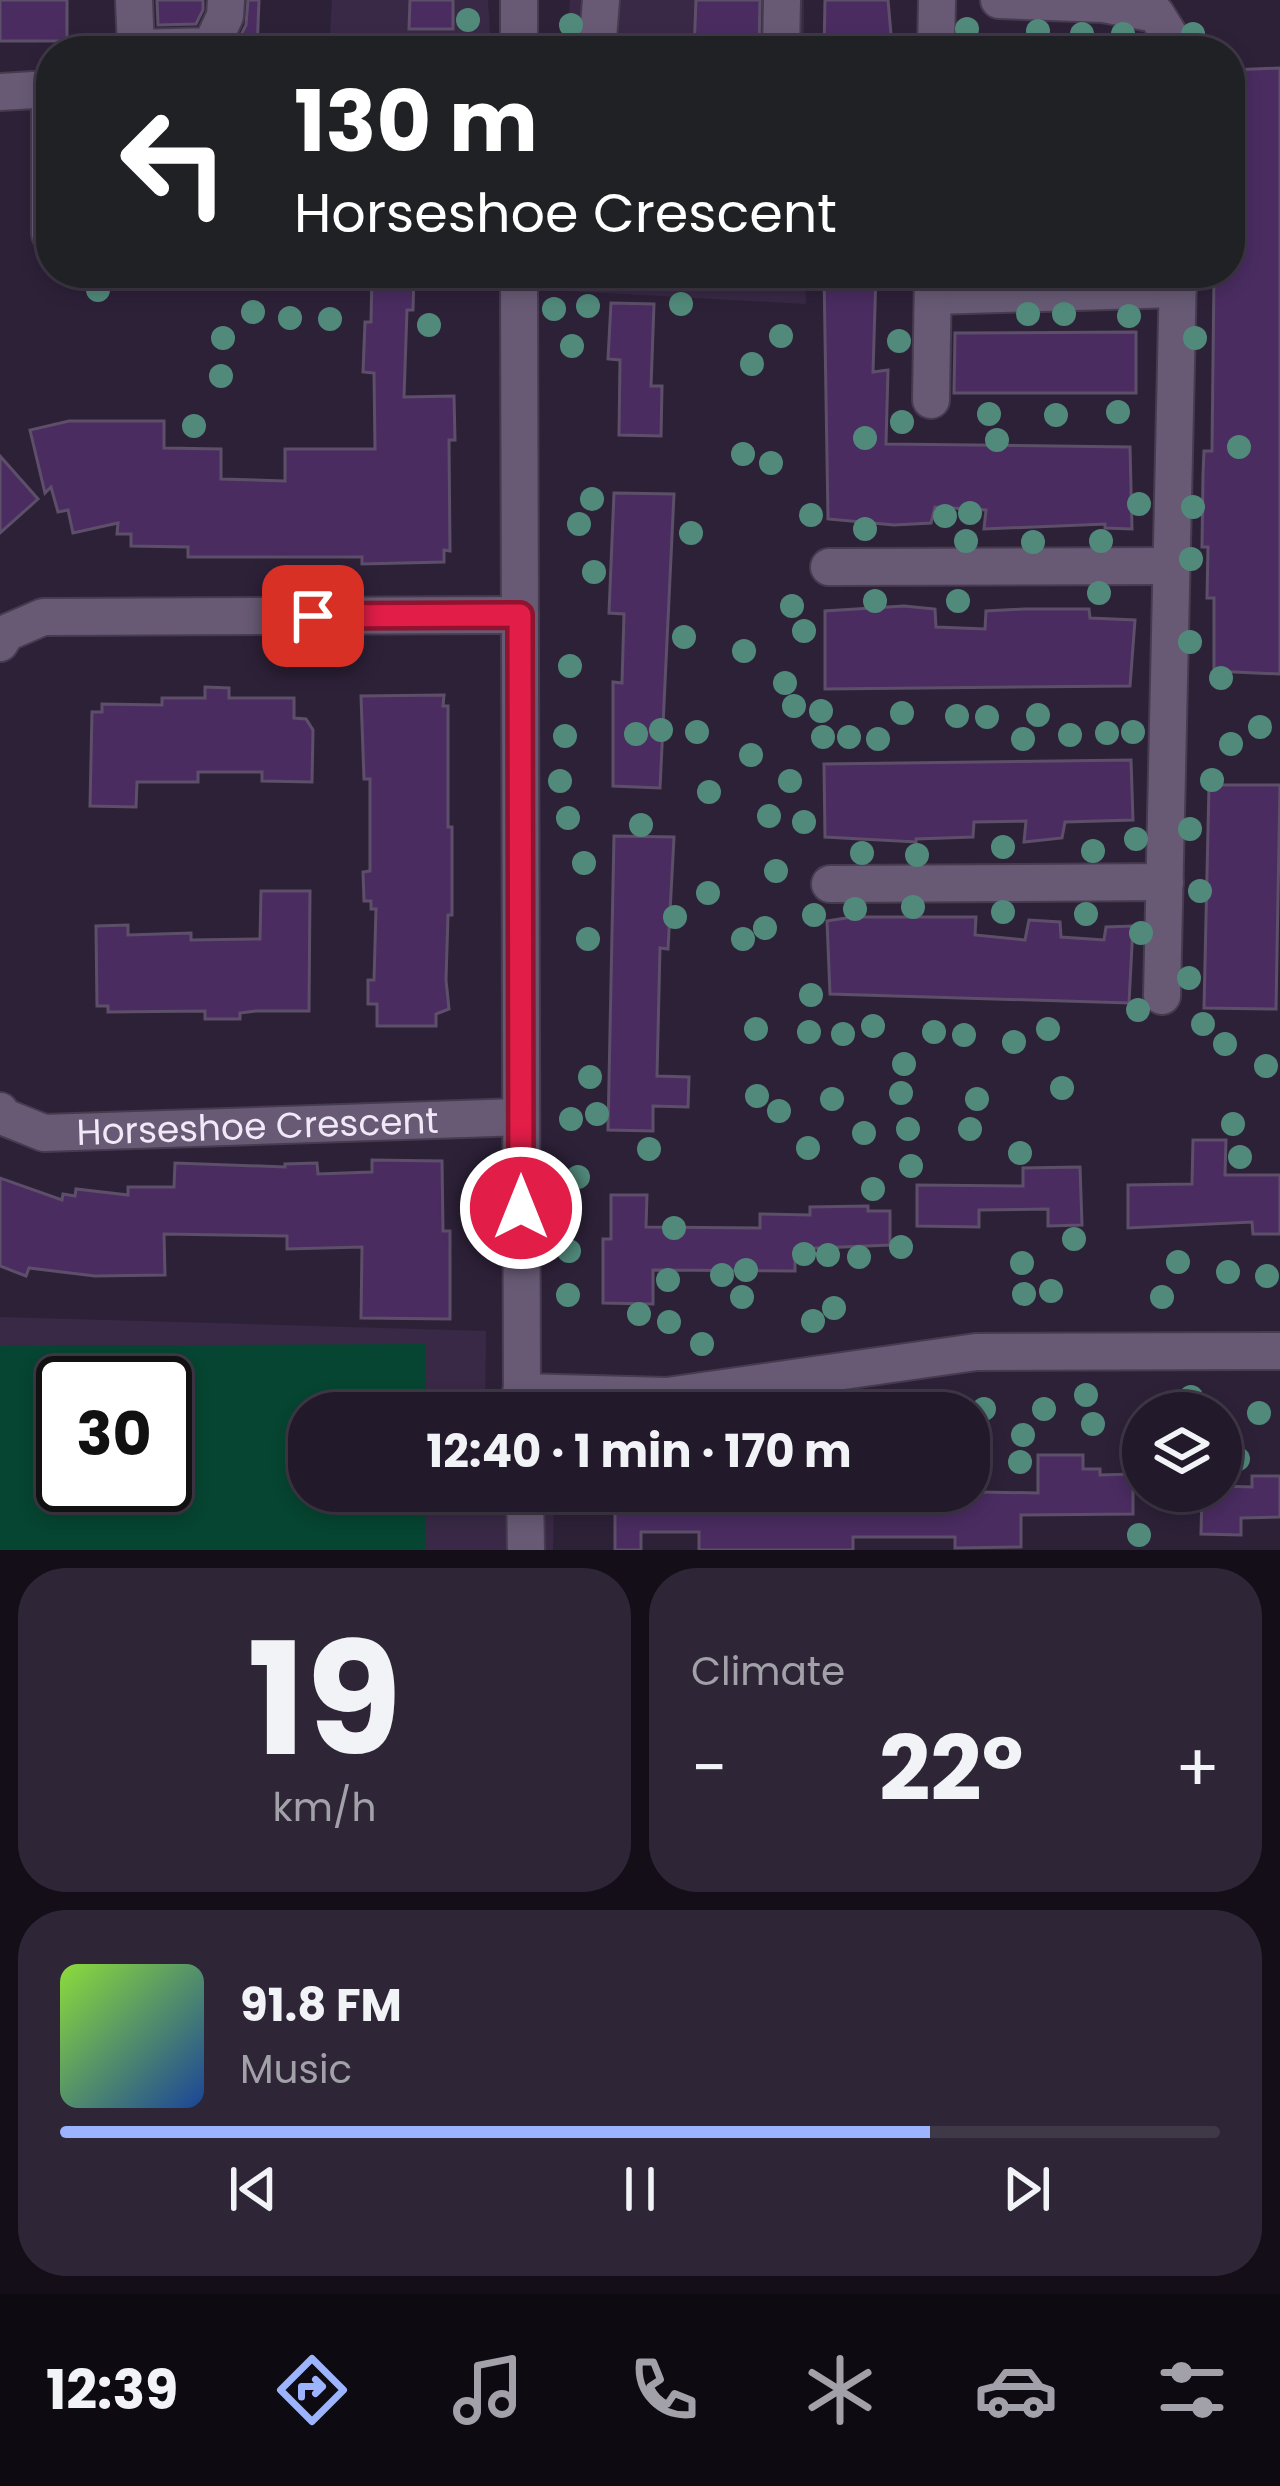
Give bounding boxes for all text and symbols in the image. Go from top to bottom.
text: 130 m [294,63,538,180]
icon: left [96,84,252,240]
text: Horseshoe Crescent [294,175,837,251]
pin [262,565,364,667]
icon: arrive [280,583,346,649]
street label: Horseshoe Crescent [76,1095,439,1158]
position arrow [458,1145,584,1271]
speed limit sign: 30 [36,1356,192,1512]
map controls [1122,1392,1242,1512]
button: layers [1122,1392,1242,1512]
text: 12:40 · 1 min · 170 m [426,1420,852,1483]
text: 19 [247,1590,402,1809]
text: Climate [691,1644,845,1699]
text: 22° [879,1705,1023,1832]
text: − [691,1722,727,1814]
text: + [1175,1722,1220,1814]
text: km/h [273,1780,376,1835]
text: 91.8 FM [240,1974,402,2037]
text: Music [240,2042,352,2097]
icon: previous [220,2156,286,2222]
icon: pause [607,2156,673,2222]
icon: next [994,2156,1060,2222]
icon: directions [270,2348,354,2432]
icon: music [446,2348,530,2432]
icon: phone [622,2348,706,2432]
icon: climate [798,2348,882,2432]
icon: car [974,2348,1058,2432]
icon: filters [1150,2348,1234,2432]
text: 12:39 [46,2352,178,2428]

